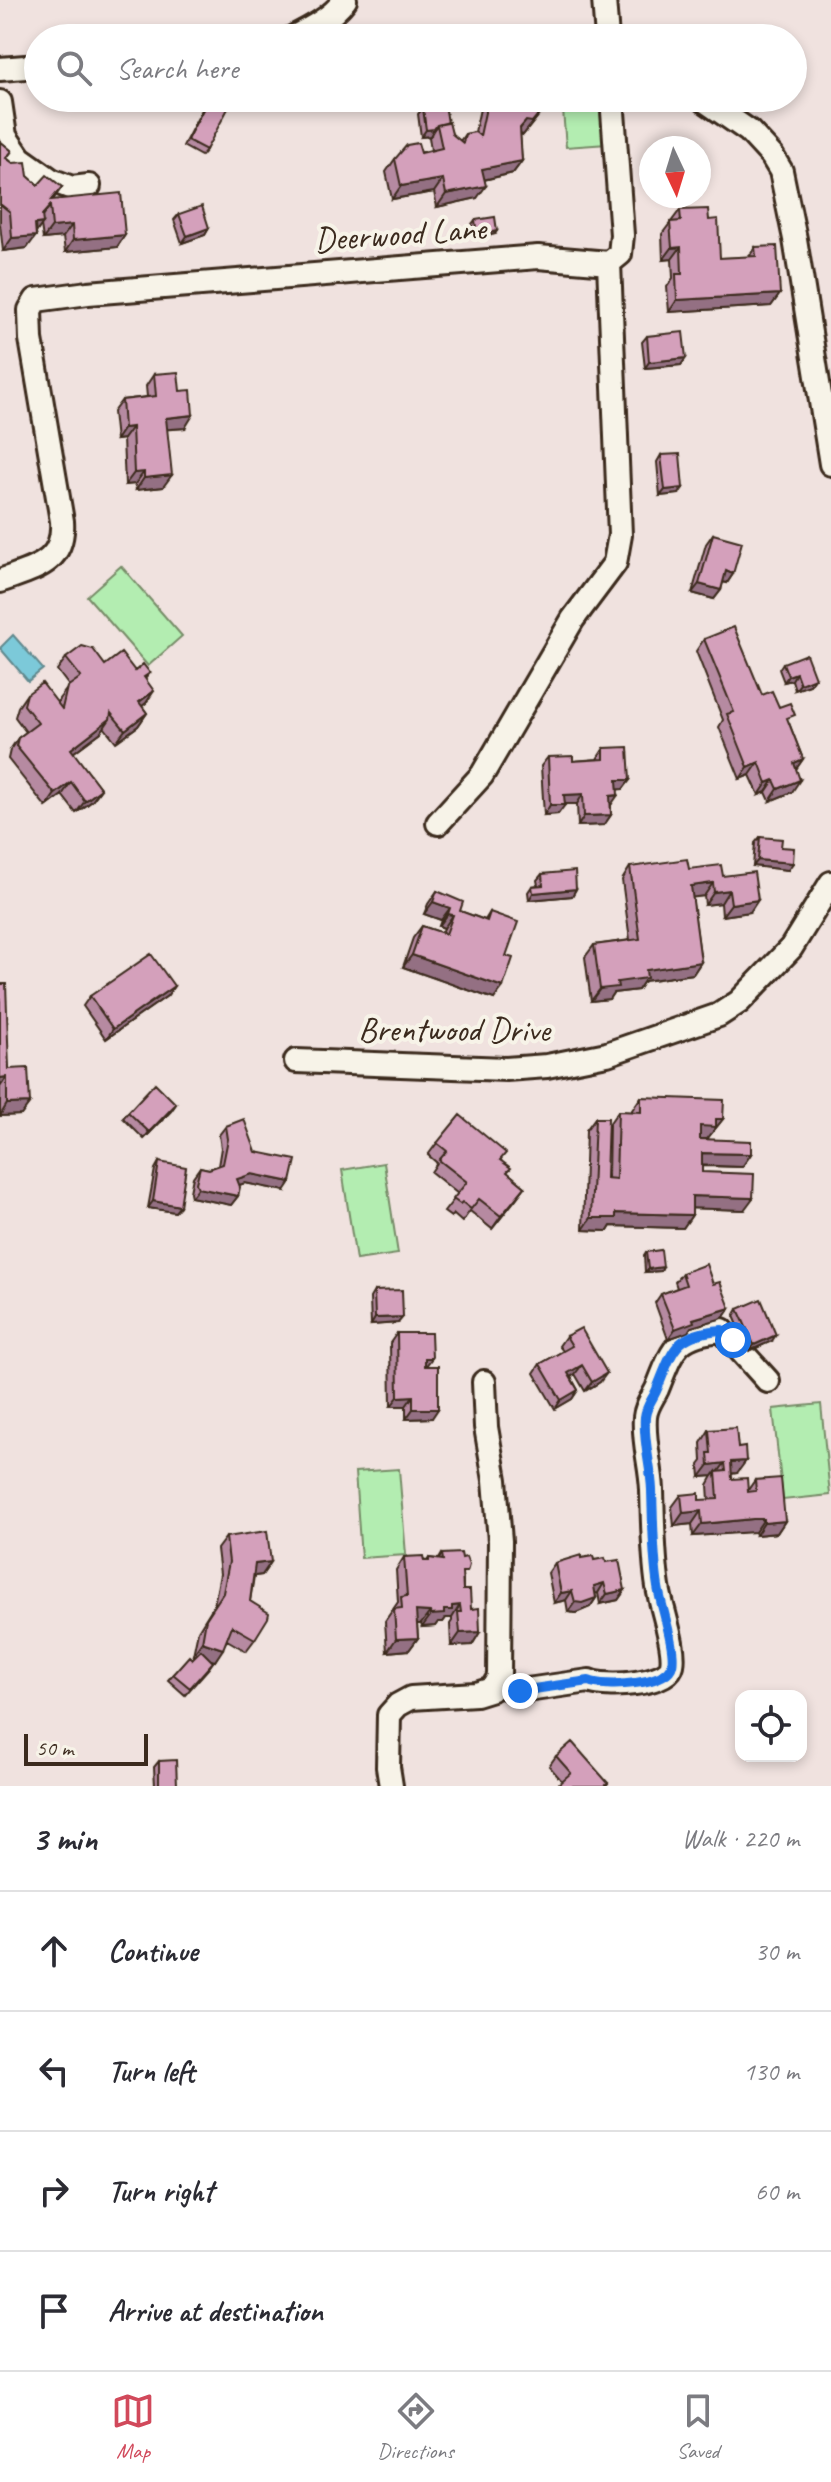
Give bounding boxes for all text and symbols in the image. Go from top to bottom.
search box [24,24,807,112]
icon: search [52,46,96,90]
text: Search here [116,49,238,87]
north arrow [639,136,711,208]
street label: Deerwood Lane [313,206,489,261]
street label: Brentwood Drive [358,1008,552,1051]
route start [715,1322,751,1358]
route end [502,1673,538,1709]
map controls [735,1690,807,1762]
button: locate [735,1690,807,1762]
scale bar [24,1730,148,1766]
text: 50 m [36,1734,73,1762]
text: 3 min [32,1817,97,1860]
text: Walk · 220 m [682,1822,799,1855]
icon: ahead [32,1929,76,1973]
text: Continue [108,1932,198,1970]
text: 30 m [755,1935,799,1968]
icon: left [32,2049,76,2093]
text: Turn left [108,2052,195,2090]
text: 130 m [743,2055,799,2088]
icon: right [32,2169,76,2213]
text: Turn right [108,2172,213,2210]
text: 60 m [755,2175,799,2208]
icon: arrive [32,2289,76,2333]
text: Arrive at destination [108,2292,323,2330]
tab: Map [111,2389,155,2465]
tab: Directions [377,2389,454,2465]
tab: Saved [676,2389,720,2465]

